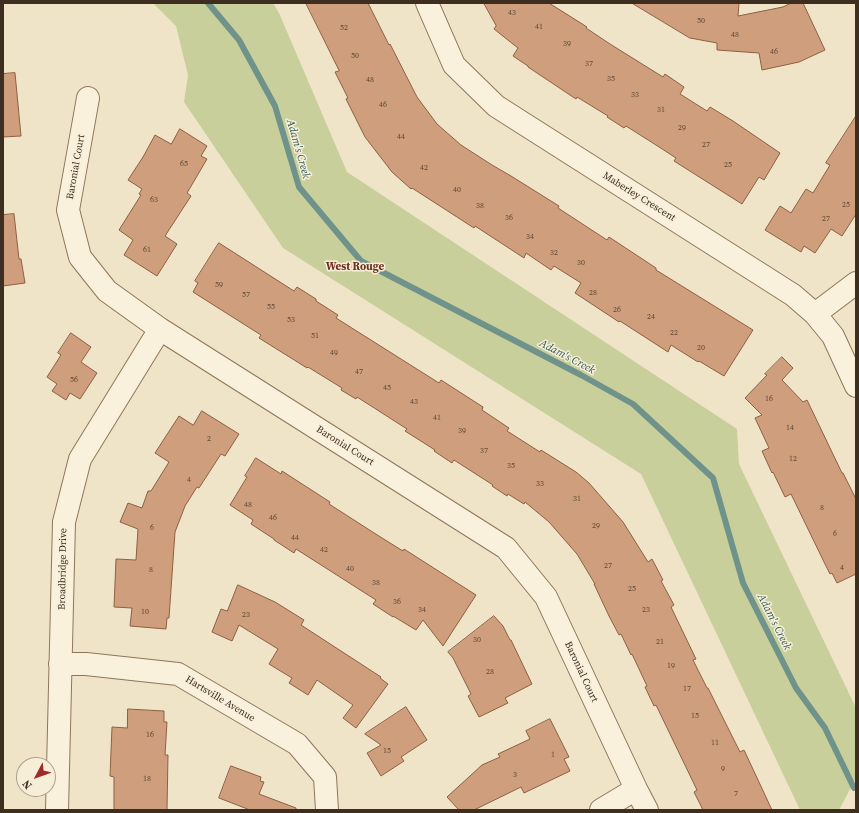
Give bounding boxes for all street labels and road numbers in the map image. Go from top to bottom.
street label: Baronial Court [64,134,88,200]
street label: Maberley Crescent [600,170,678,224]
street label: Baronial Court [314,424,376,468]
street label: Broadbridge Drive [56,528,70,610]
street label: Baronial Court [562,640,600,704]
street label: Hartsville Avenue [183,674,257,724]

